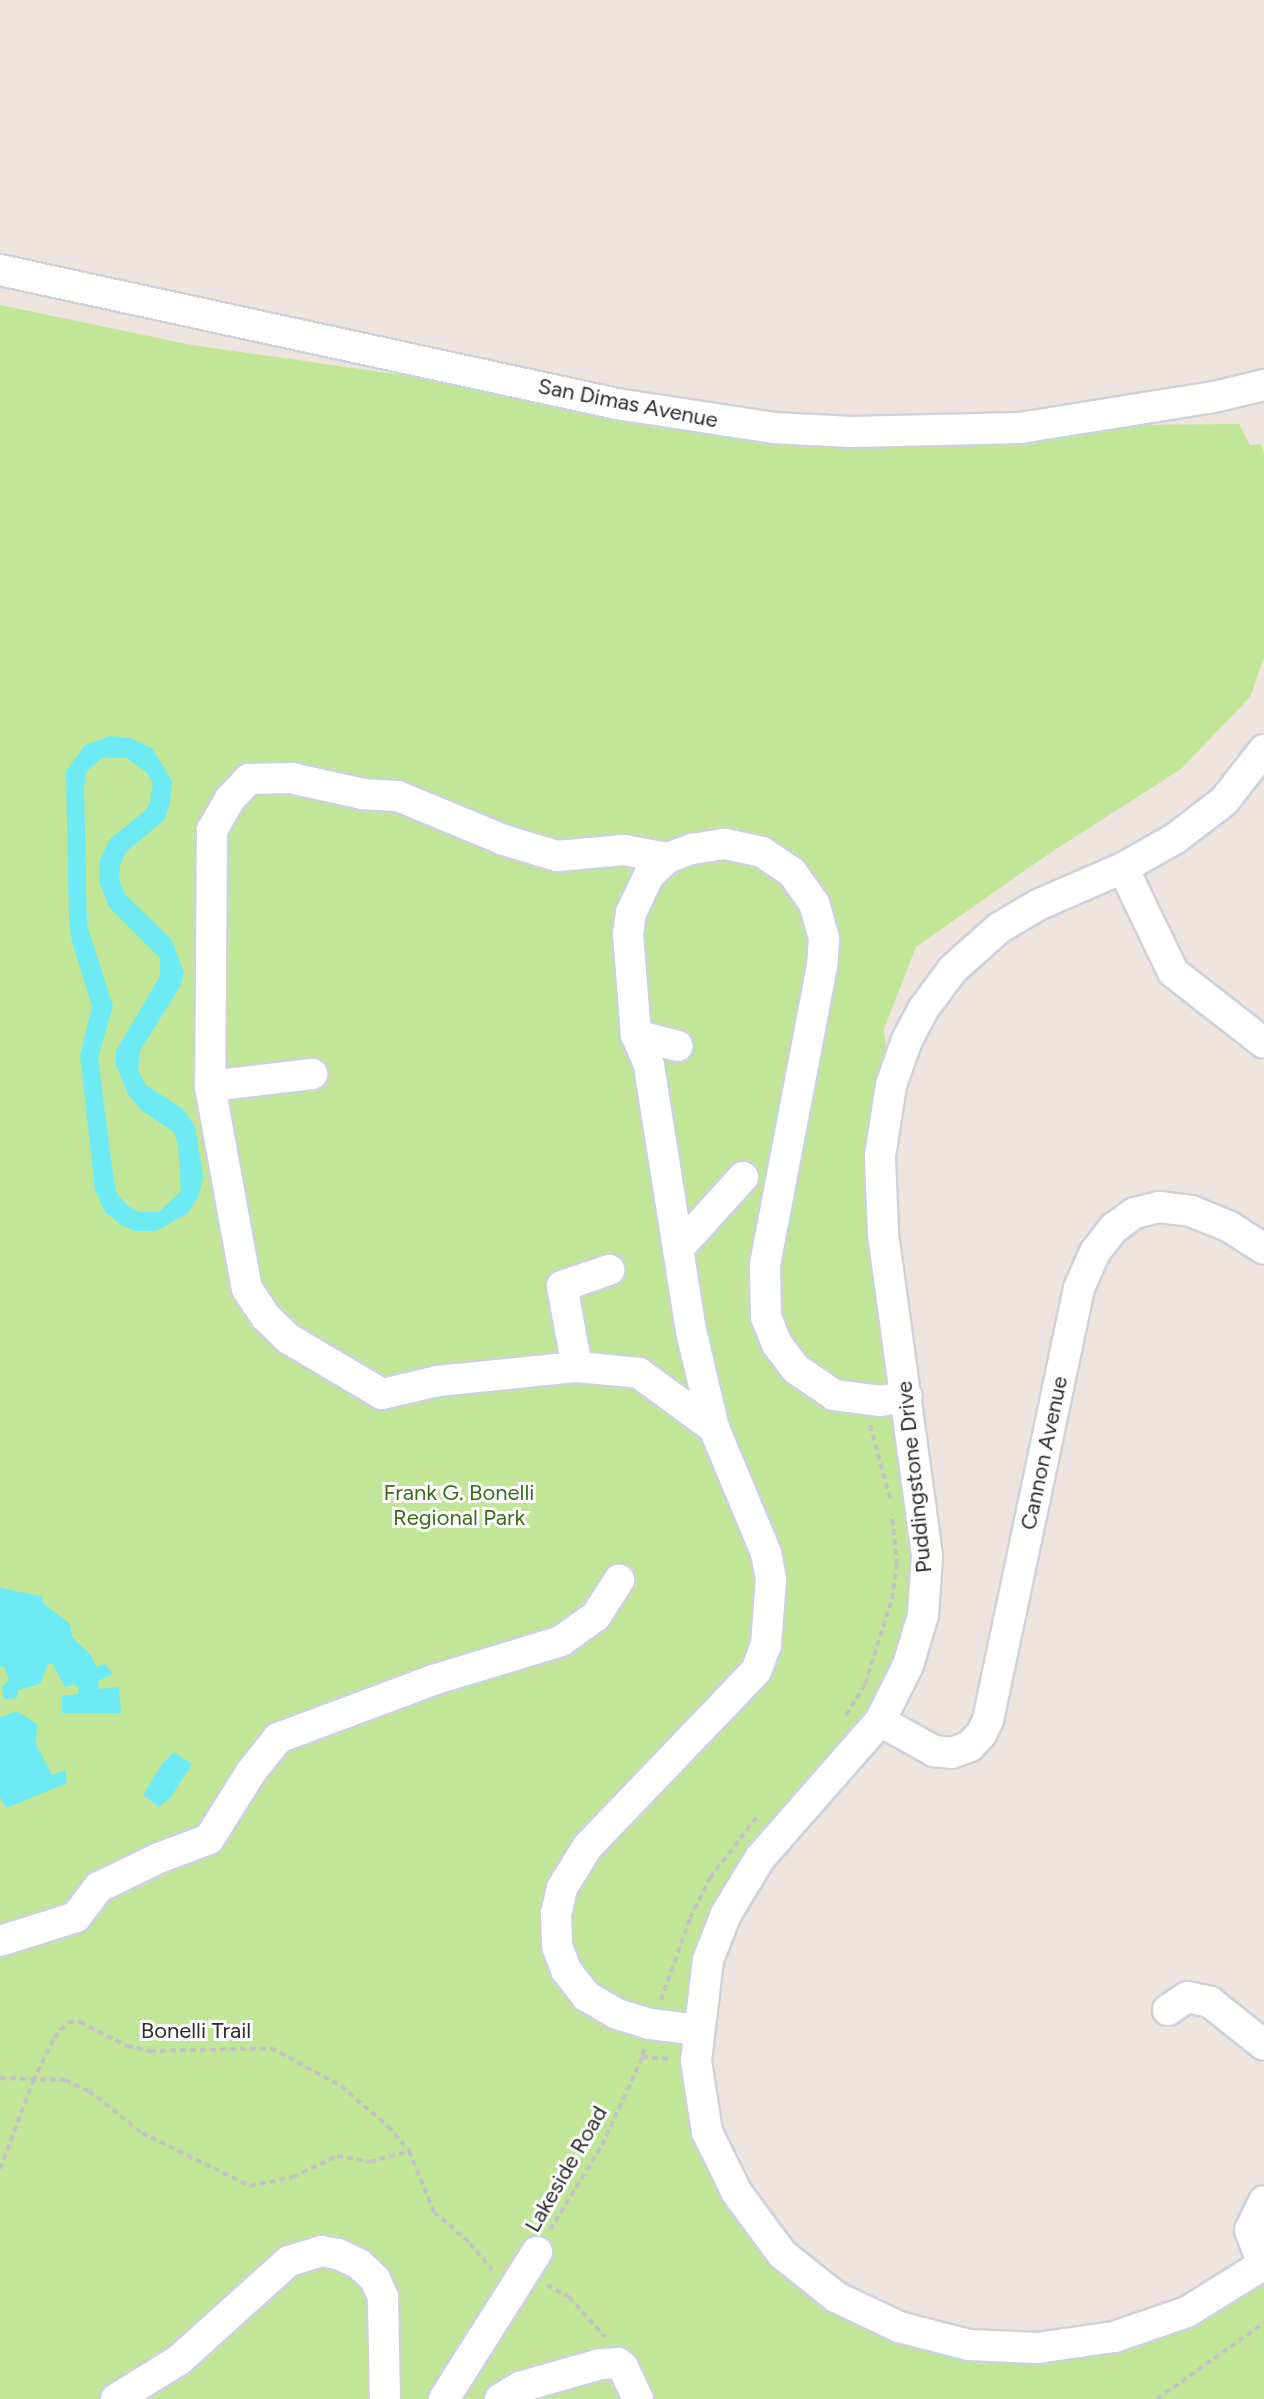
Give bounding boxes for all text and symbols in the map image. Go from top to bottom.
street label: San Dimas Avenue [536,373,720,433]
street label: Cannon Avenue [1015,1374,1073,1532]
street label: Puddingstone Drive [891,1380,937,1574]
park label: Frank G. Bonelli Regional Park [384,1479,534,1530]
street label: Bonelli Trail [141,2018,251,2044]
street label: Lakeside Road [519,2101,613,2237]

